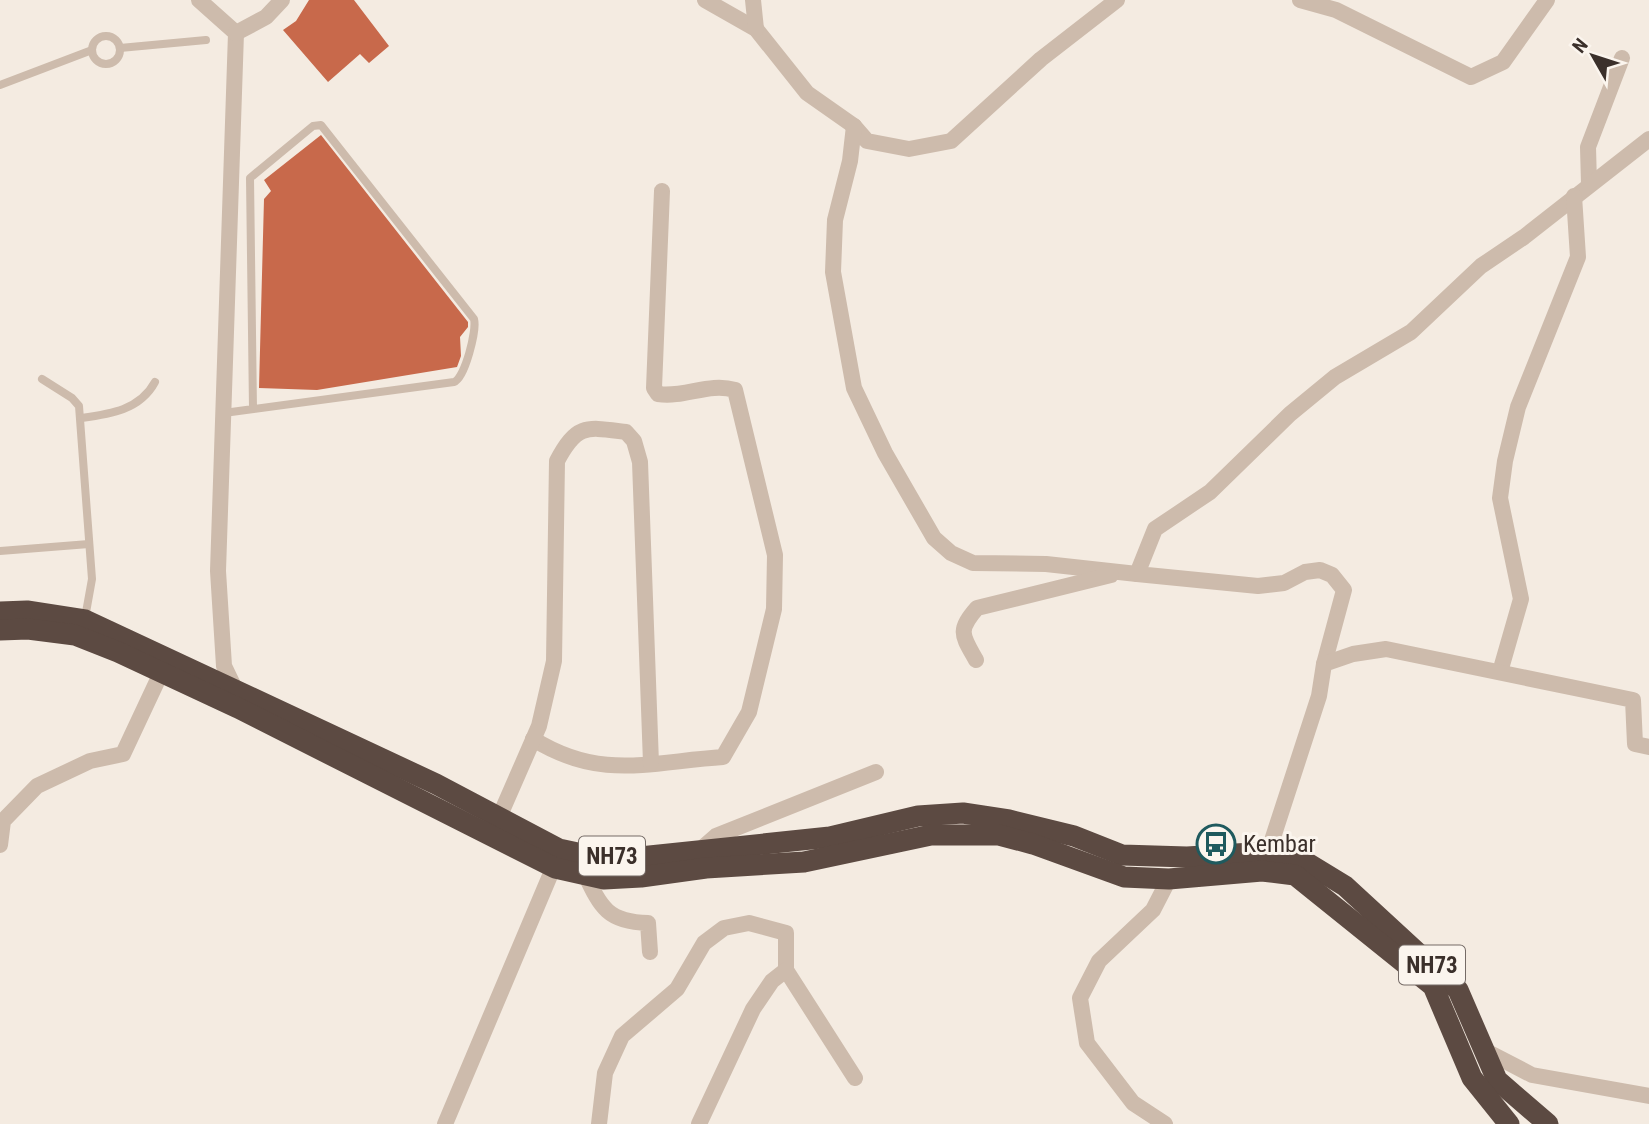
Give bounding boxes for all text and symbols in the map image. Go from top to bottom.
north arrow [1558,21,1628,91]
text: N [1568,34,1593,57]
bus stop icon: Kembar [1195,823,1237,865]
place label: Kembar [1243,830,1316,858]
road number: NH73 [579,836,645,876]
road number: NH73 [1399,946,1465,984]

